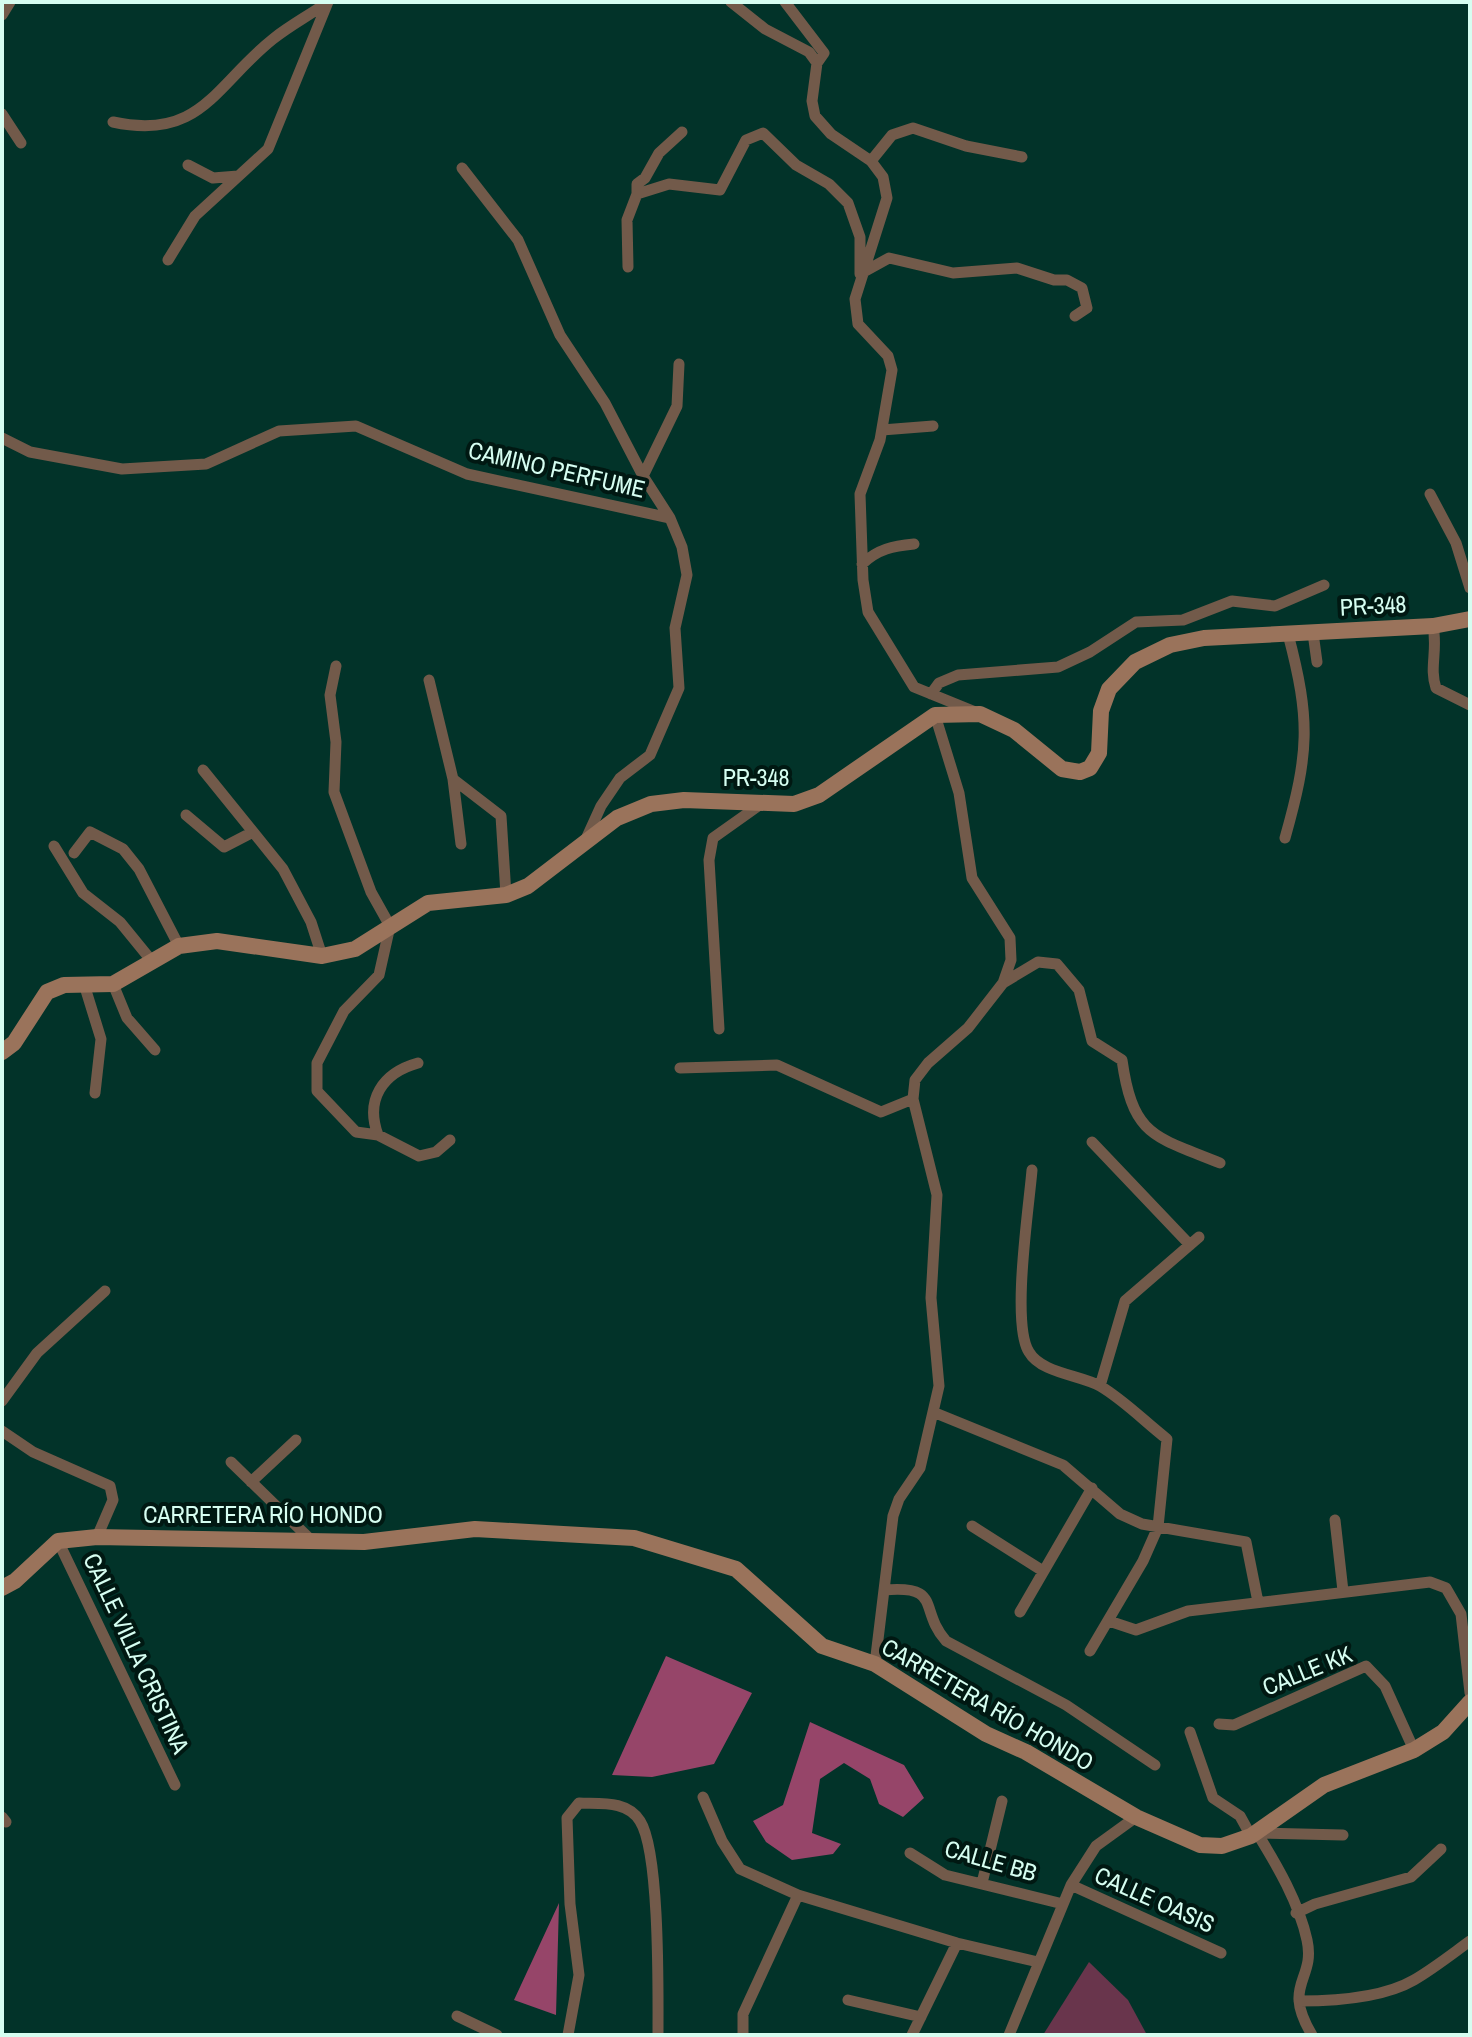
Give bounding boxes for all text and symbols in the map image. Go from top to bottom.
street label: CAMINO PERFUME [466,433,648,505]
street label: PR-348 [1339,587,1407,623]
street label: PR-348 [723,761,789,793]
street label: CARRETERA RÍO HONDO [143,1498,383,1530]
street label: CALLE VILLA CRISTINA [76,1548,198,1759]
street label: CARRETERA RÍO HONDO [876,1630,1100,1778]
street label: CALLE KK [1257,1638,1357,1702]
street label: CALLE BB [941,1832,1041,1888]
street label: CALLE OASIS [1090,1858,1220,1940]

